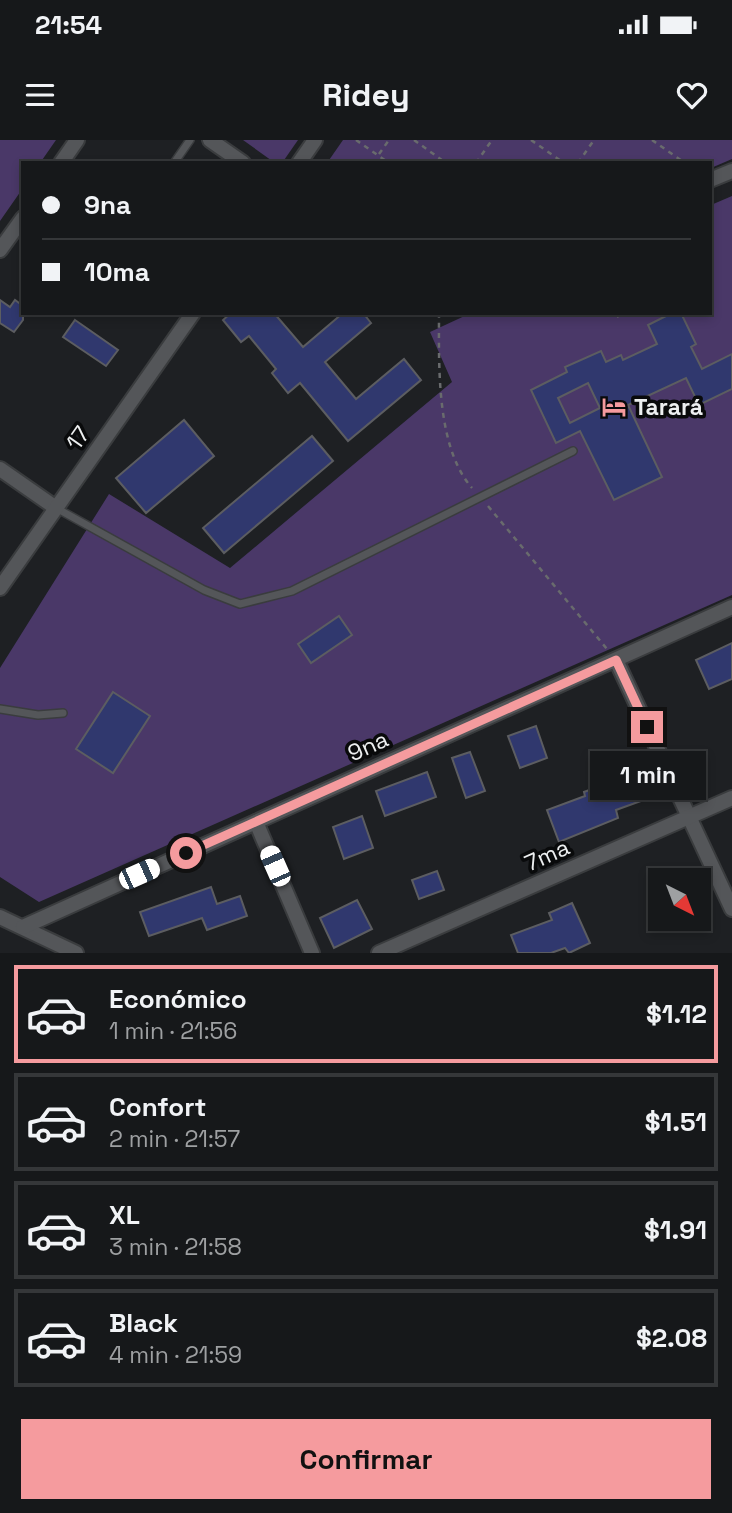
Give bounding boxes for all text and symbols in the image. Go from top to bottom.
text: 21:54 [35,8,102,42]
text: Ridey [322,75,410,115]
icon: menu [21,76,59,114]
icon: heart [673,76,711,114]
text: 9na [84,188,131,222]
text: 10ma [84,255,150,289]
place label: Tarará [634,392,703,422]
hotel icon: Tarará [600,393,628,421]
street label: 17 [59,420,97,456]
route end [631,711,663,743]
street label: 9na [343,724,393,768]
callout: 1 min [589,752,705,800]
text: 1 min [620,760,676,790]
street label: 7ma [520,832,574,878]
route start [170,837,202,869]
car [257,843,294,889]
car [116,856,163,892]
north arrow [648,868,710,931]
map controls [648,868,711,931]
text: Económico [109,982,247,1016]
icon: car [25,983,88,1046]
text: $1.12 [646,997,707,1031]
text: 1 min · 21:56 [109,1016,237,1046]
text: Confort [109,1090,206,1124]
icon: car [25,1091,88,1154]
text: $1.51 [645,1105,707,1139]
text: 2 min · 21:57 [109,1124,240,1154]
text: XL [109,1198,140,1232]
icon: car [25,1199,88,1262]
text: $1.91 [644,1213,707,1247]
text: 3 min · 21:58 [109,1232,242,1262]
text: Black [109,1306,178,1340]
icon: car [25,1307,88,1370]
text: $2.08 [636,1321,707,1355]
text: 4 min · 21:59 [109,1340,242,1370]
button: Confirmar [21,1419,711,1499]

